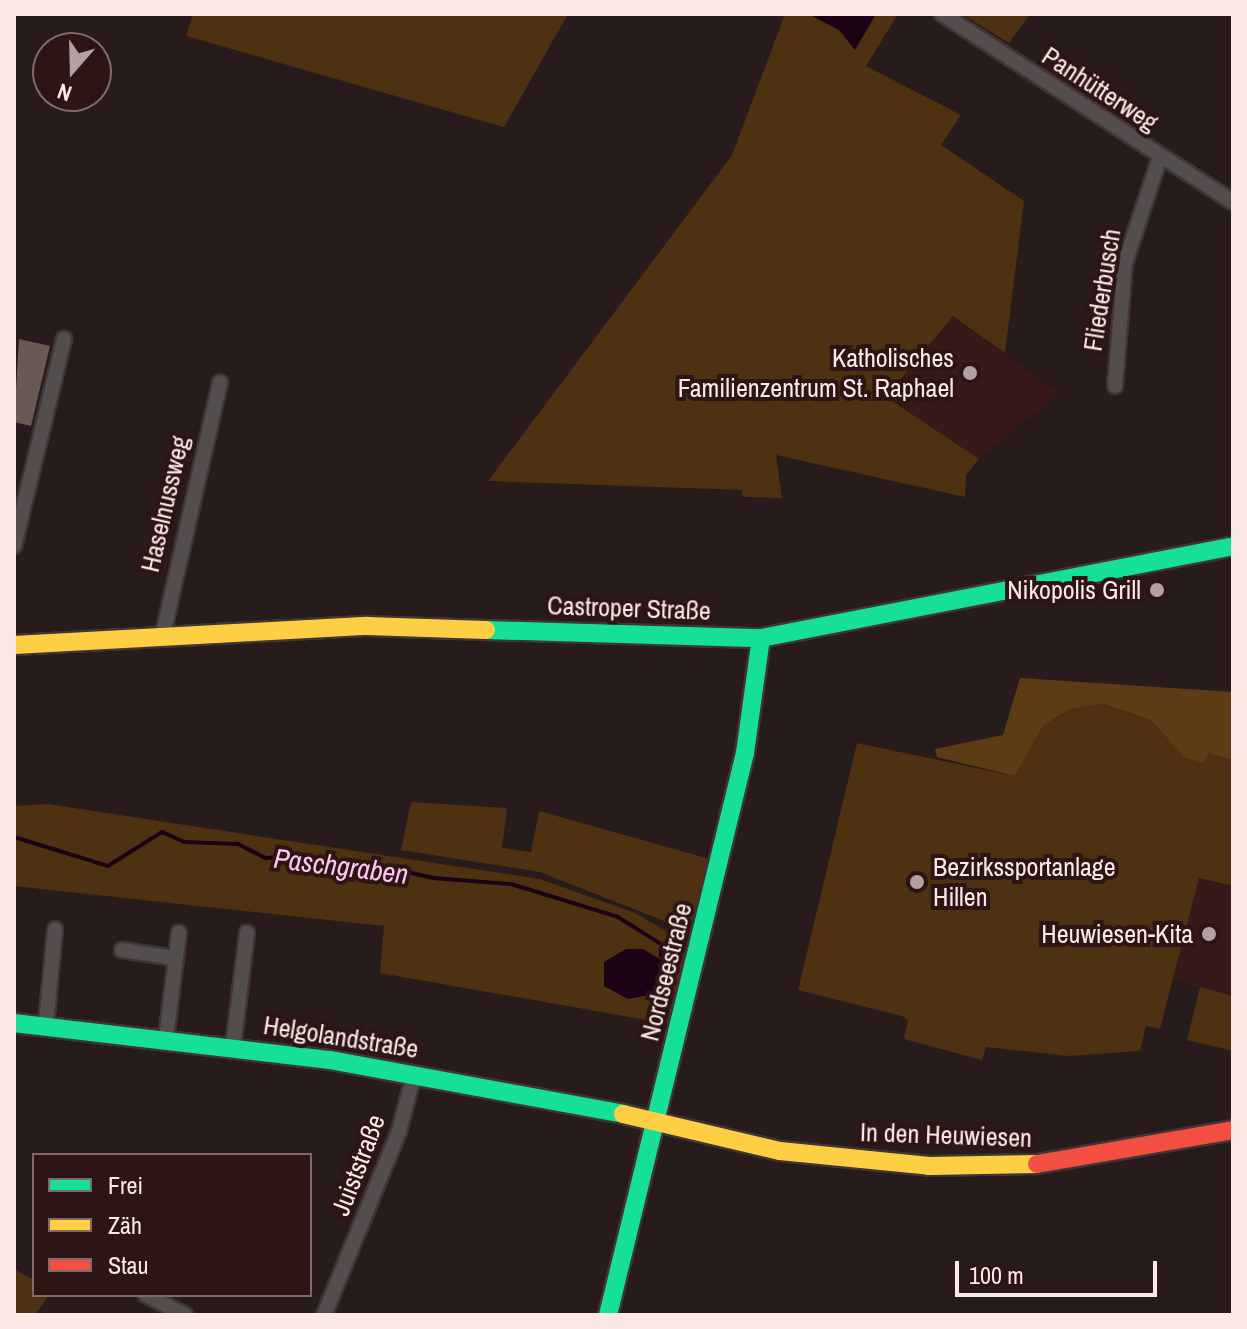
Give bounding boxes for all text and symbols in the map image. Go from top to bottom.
north arrow [32,32,112,112]
street label: Panhütterweg [1036,40,1164,138]
text: N [53,76,76,109]
street label: Fliederbusch [1077,227,1127,353]
place label: Katholisches Familienzentrum St. Raphael [678,342,954,404]
marker: Katholisches Familienzentrum St. Raphael [961,364,979,382]
street label: Haselnussweg [134,433,196,575]
place label: Nikopolis Grill [1007,574,1141,606]
marker: Nikopolis Grill [1148,581,1166,599]
street label: Castroper Straße [547,590,711,626]
water label: Paschgraben [272,841,410,891]
place label: Bezirkssportanlage Hillen [933,851,1115,912]
marker: Bezirkssportanlage Hillen [908,873,926,891]
street label: Nordseestraße [634,900,698,1044]
place label: Heuwiesen-Kita [1041,918,1193,950]
marker: Heuwiesen-Kita [1200,925,1218,943]
street label: Helgolandstraße [261,1009,421,1065]
street label: Juiststraße [325,1110,391,1220]
street label: In den Heuwiesen [860,1116,1032,1154]
legend [32,1153,312,1297]
text: Frei [108,1169,143,1201]
text: Zäh [108,1209,142,1241]
scale bar [959,1245,1161,1295]
text: Stau [108,1249,149,1281]
text: 100 m [969,1259,1024,1291]

